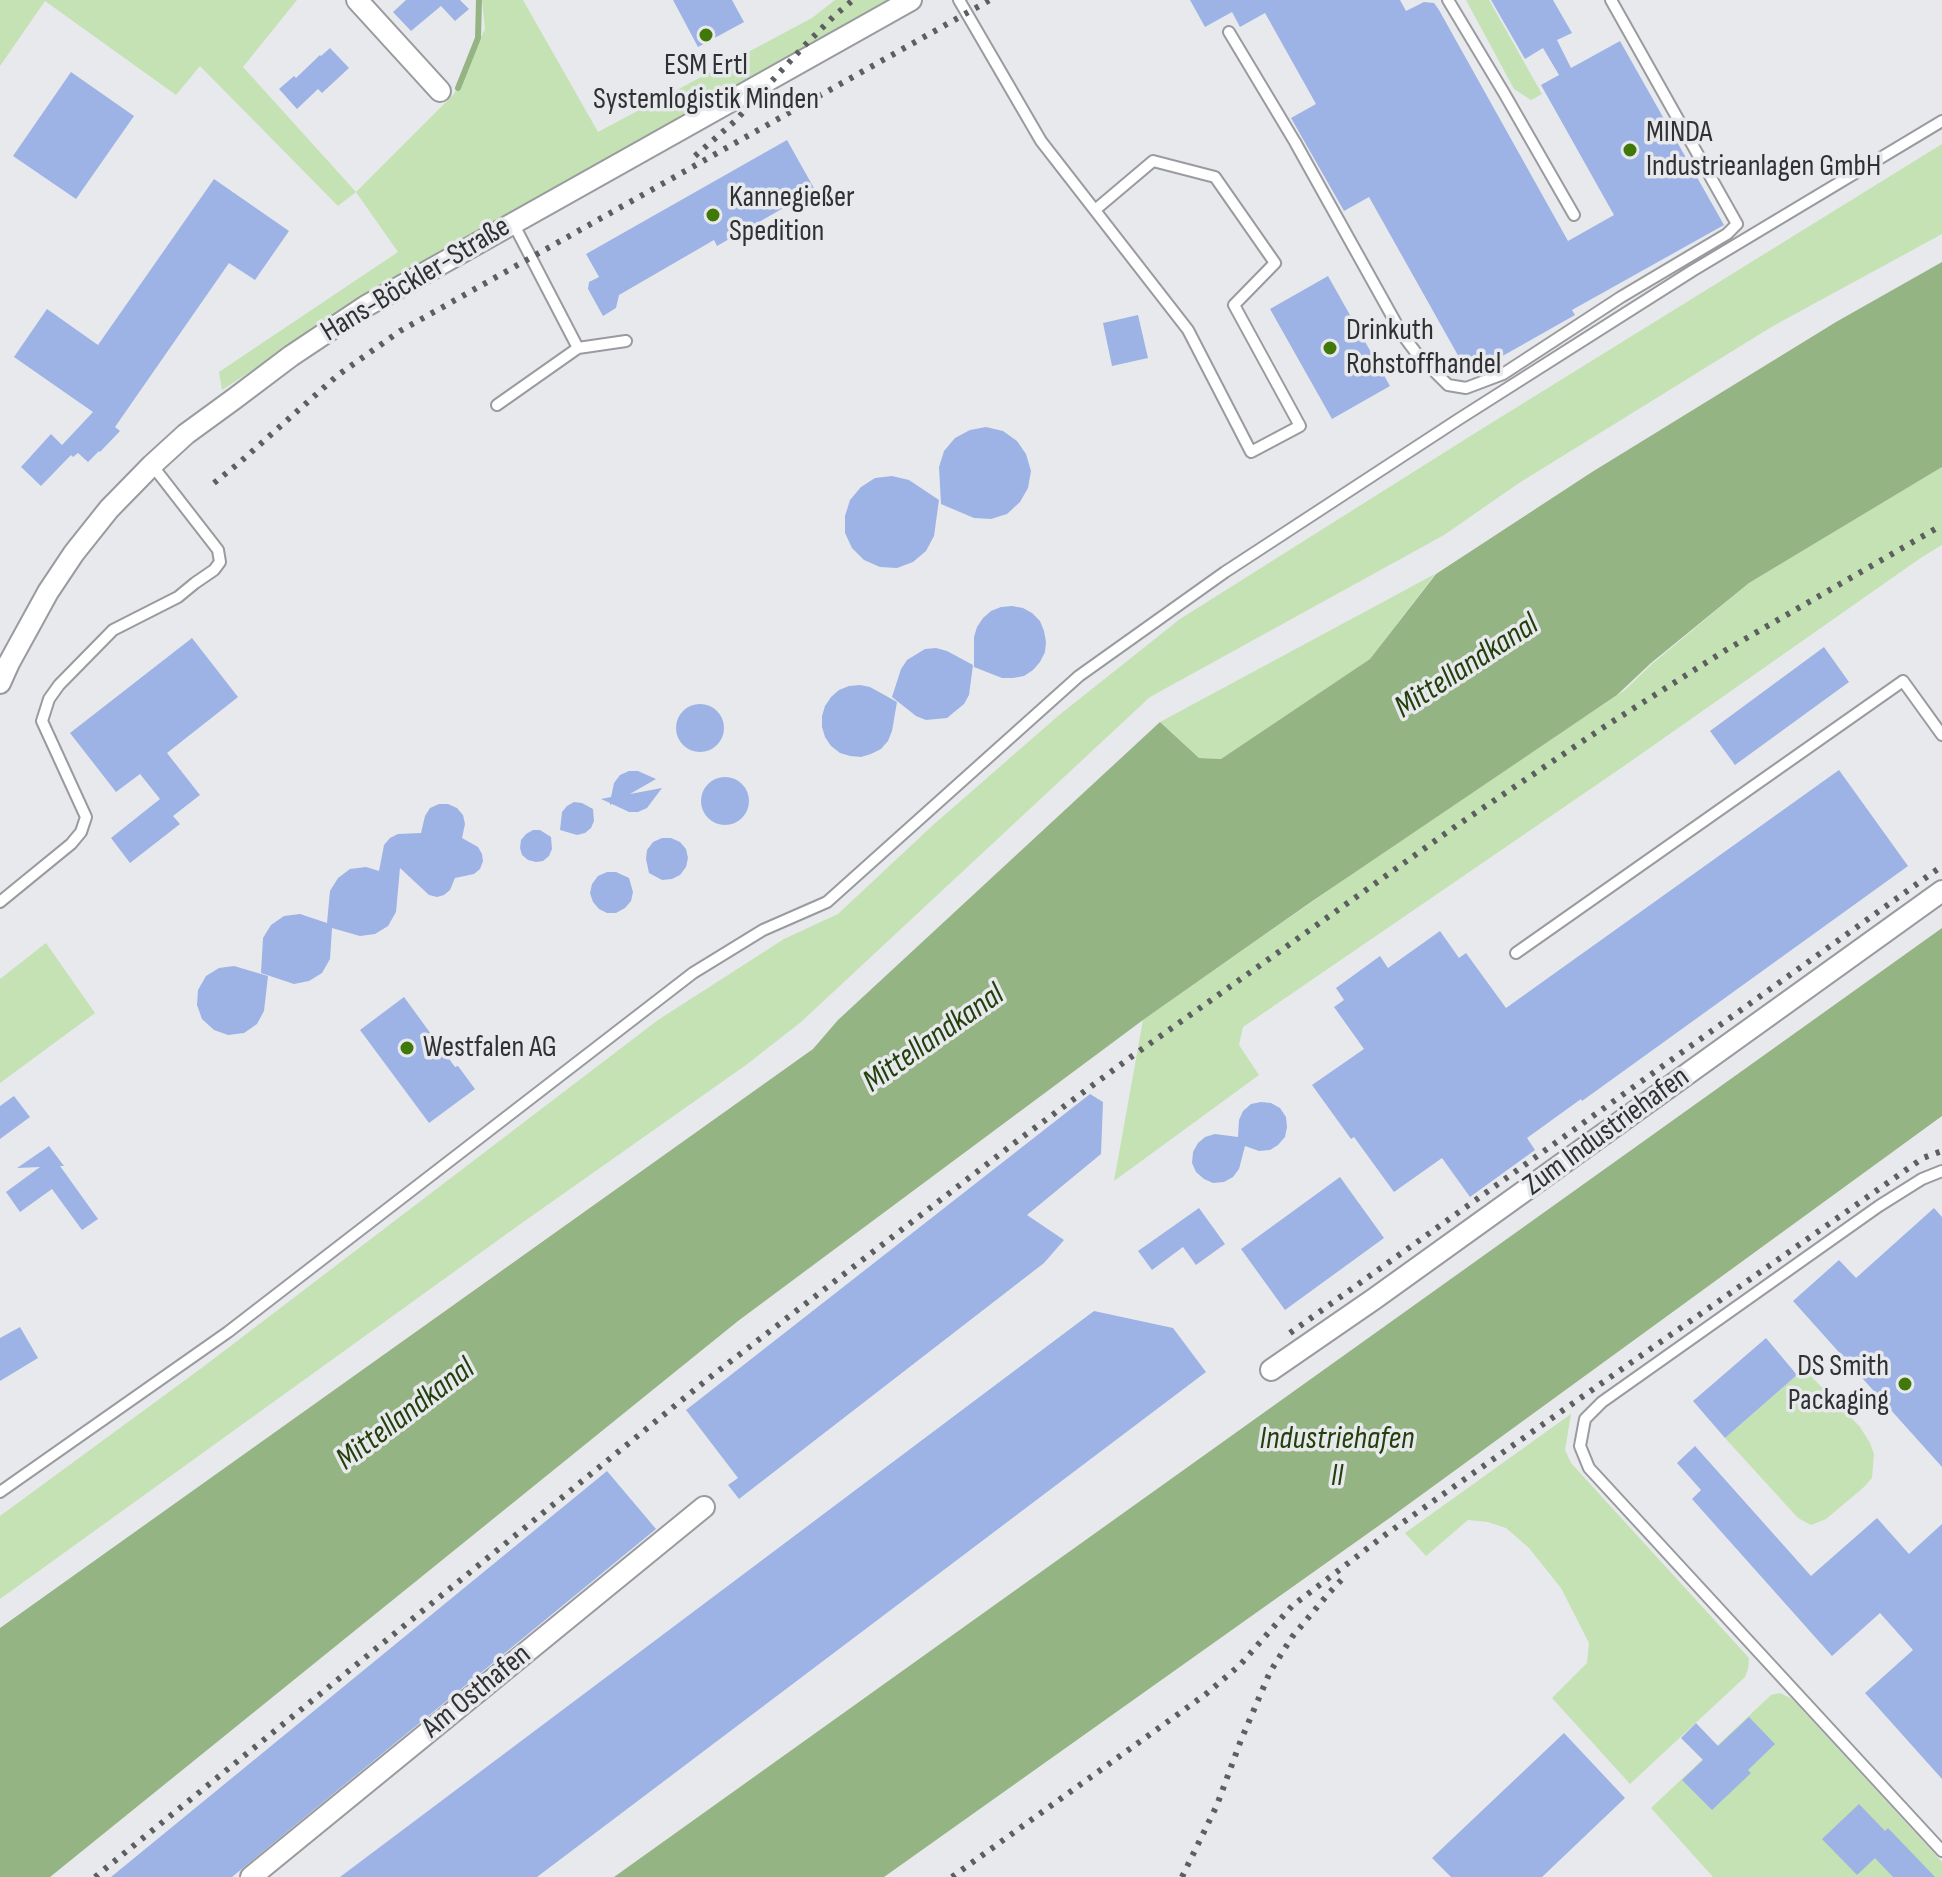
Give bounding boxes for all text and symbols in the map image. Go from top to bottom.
marker: ESM Ertl Systemlogistik Minden [697,26,715,44]
place label: ESM Ertl Systemlogistik Minden [593,48,819,118]
place label: MINDA Industrieanlagen GmbH [1646,115,1881,186]
marker: MINDA Industrieanlagen GmbH [1621,141,1639,159]
place label: Kannegießer Spedition [729,180,855,250]
marker: Kannegießer Spedition [704,206,722,224]
street label: Hans-Böckler-Straße [315,209,517,351]
place label: Drinkuth Rohstoffhandel [1346,313,1501,384]
marker: Drinkuth Rohstoffhandel [1321,339,1339,357]
water label: Mittellandkanal [1388,606,1546,728]
water label: Mittellandkanal [856,976,1012,1102]
place label: Westfalen AG [423,1030,557,1066]
marker: Westfalen AG [398,1039,416,1057]
street label: Zum Industriehafen [1517,1060,1697,1204]
place label: DS Smith Packaging [1788,1349,1889,1420]
water label: Mittellandkanal [329,1350,483,1480]
marker: DS Smith Packaging [1896,1375,1914,1393]
water label: Industriehafen II [1260,1421,1414,1496]
street label: Am Osthafen [415,1637,539,1747]

